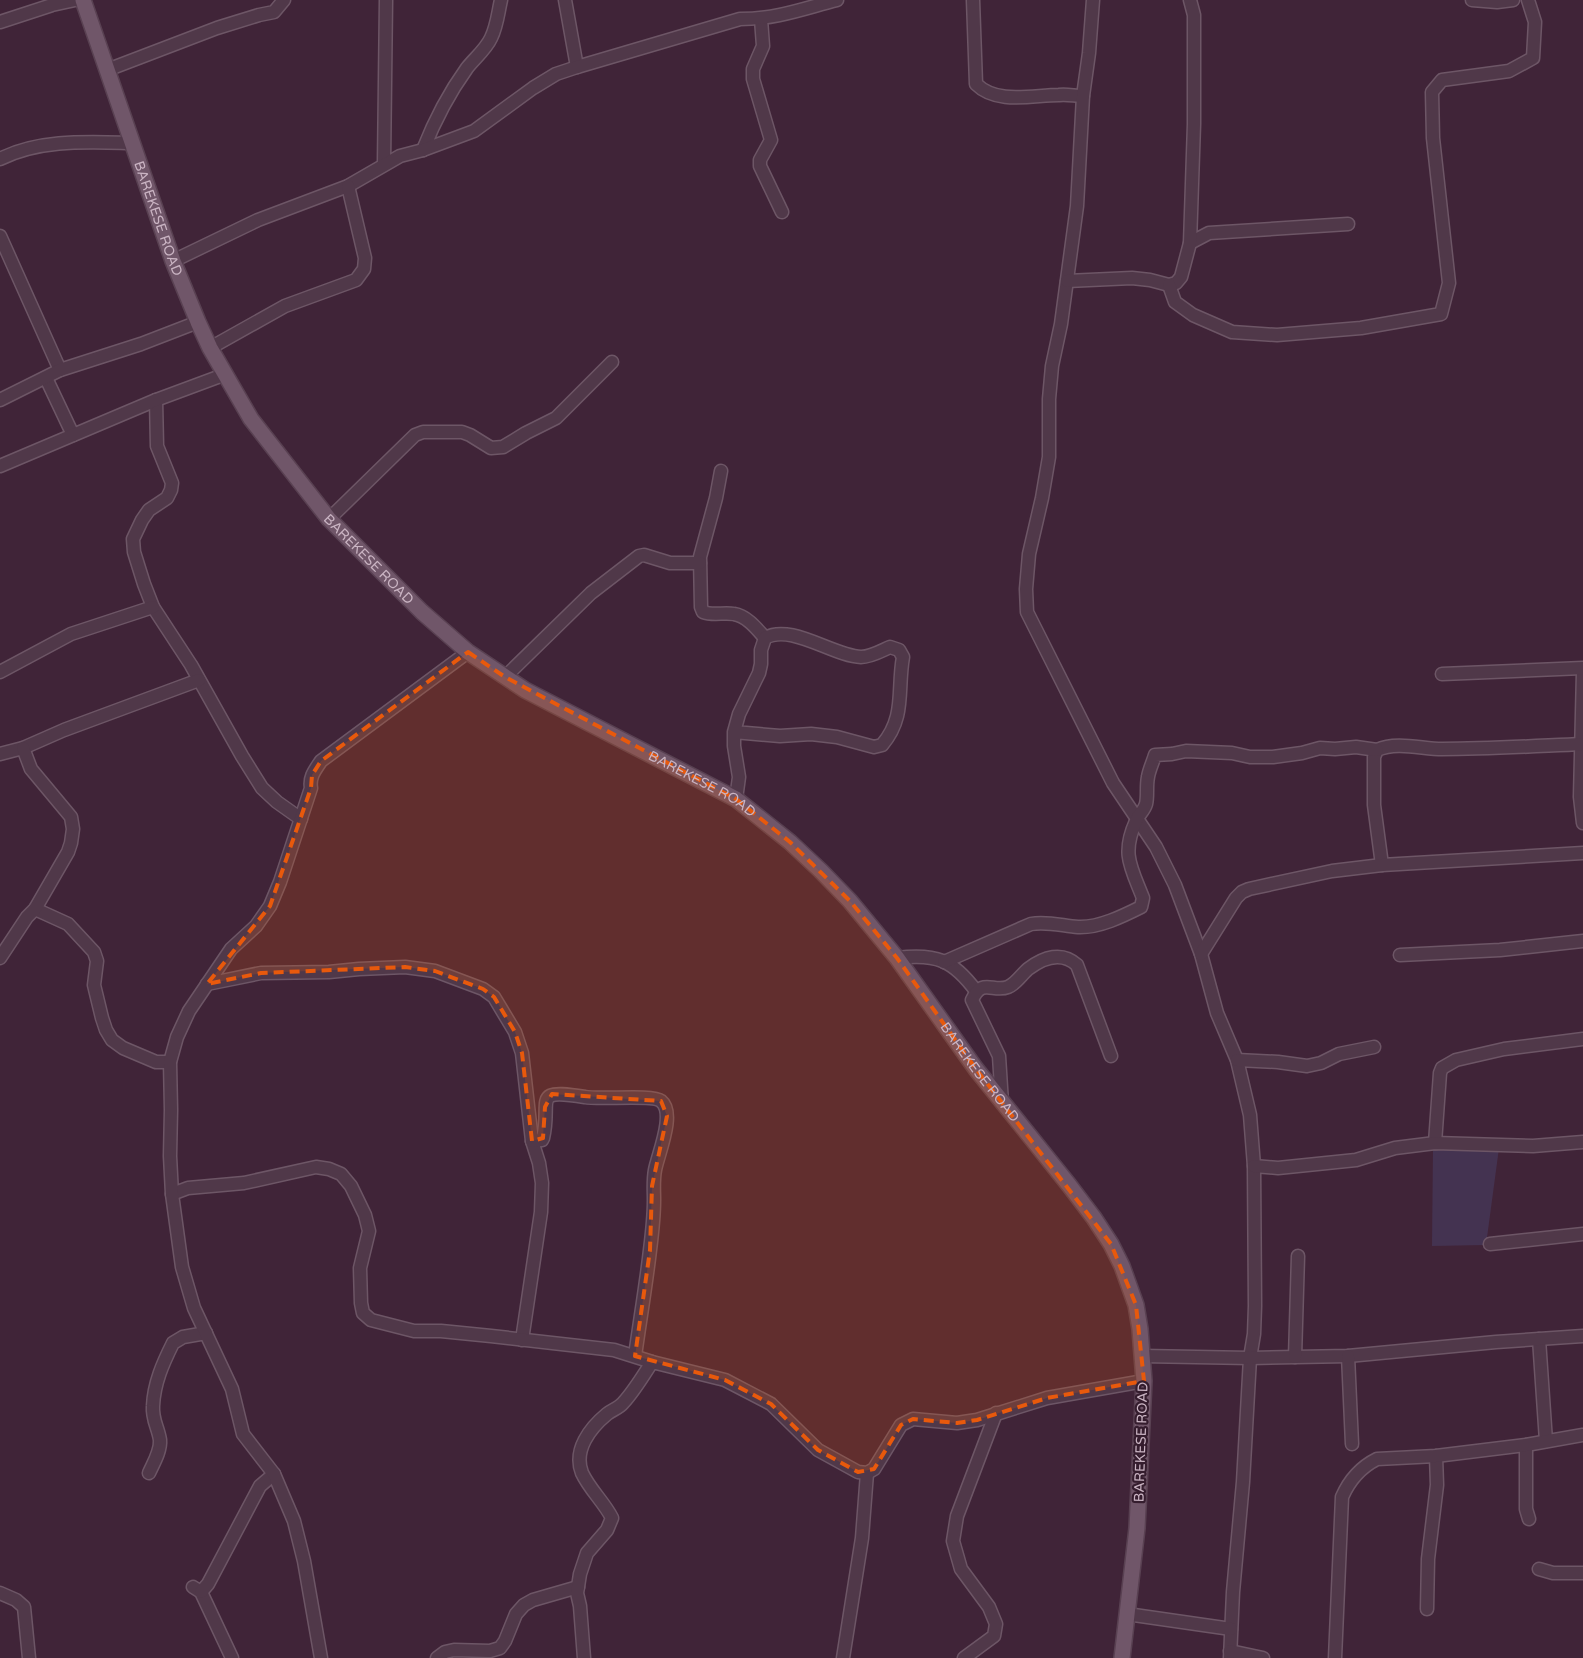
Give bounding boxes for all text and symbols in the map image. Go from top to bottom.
street label: BAREKESE ROAD [131,159,187,278]
street label: BAREKESE ROAD [320,510,418,608]
street label: BAREKESE ROAD [646,747,760,820]
street label: BAREKESE ROAD [937,1019,1023,1125]
street label: BAREKESE ROAD [1130,1381,1152,1503]

